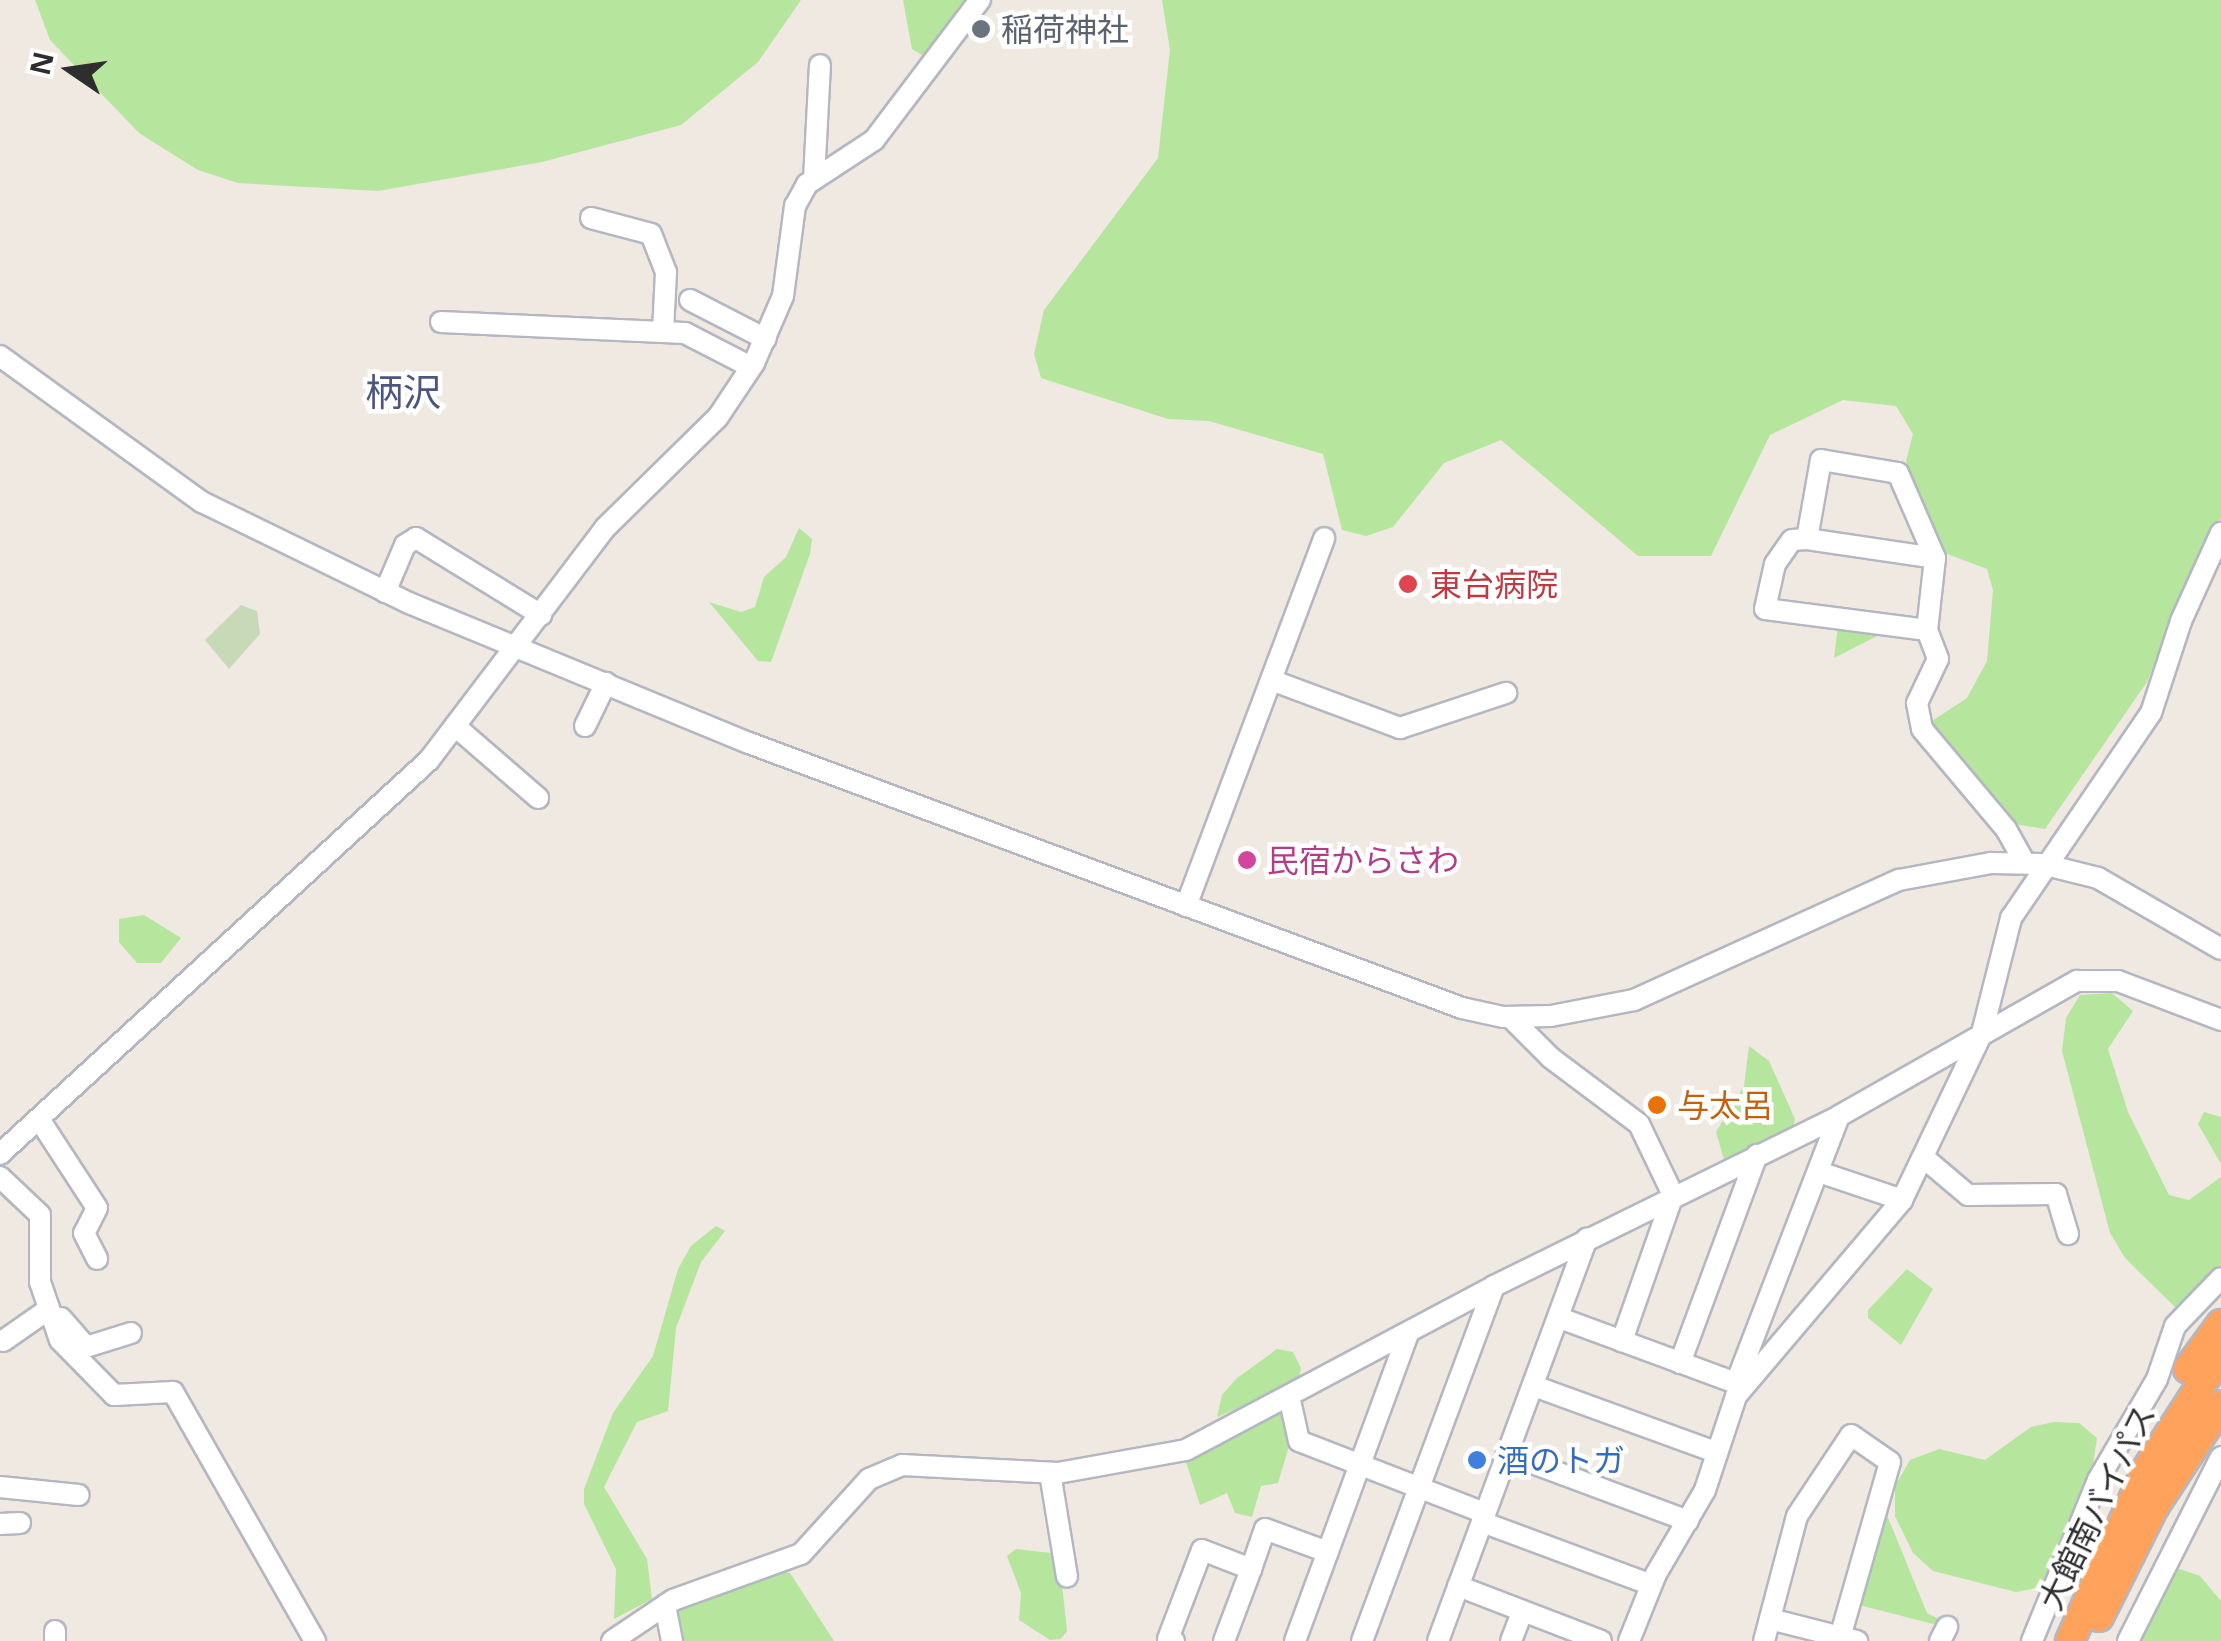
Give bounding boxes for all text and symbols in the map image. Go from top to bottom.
place label: 稲荷神社 [1001,10,1129,48]
marker: 稲荷神社 [970,18,992,40]
north arrow [20,20,120,120]
text: N [20,48,62,79]
district label: 柄沢 [365,369,441,415]
place label: 東台病院 [1430,565,1558,603]
marker: 東台病院 [1395,571,1421,597]
place label: 民宿からさわ [1267,841,1459,879]
marker: 民宿からさわ [1236,849,1258,871]
place label: 与太呂 [1677,1086,1773,1124]
marker: 与太呂 [1646,1094,1668,1116]
street label: 大館南バイパス [2031,1398,2163,1616]
place label: 酒のトガ [1497,1441,1625,1479]
marker: 酒のトガ [1466,1449,1488,1471]

